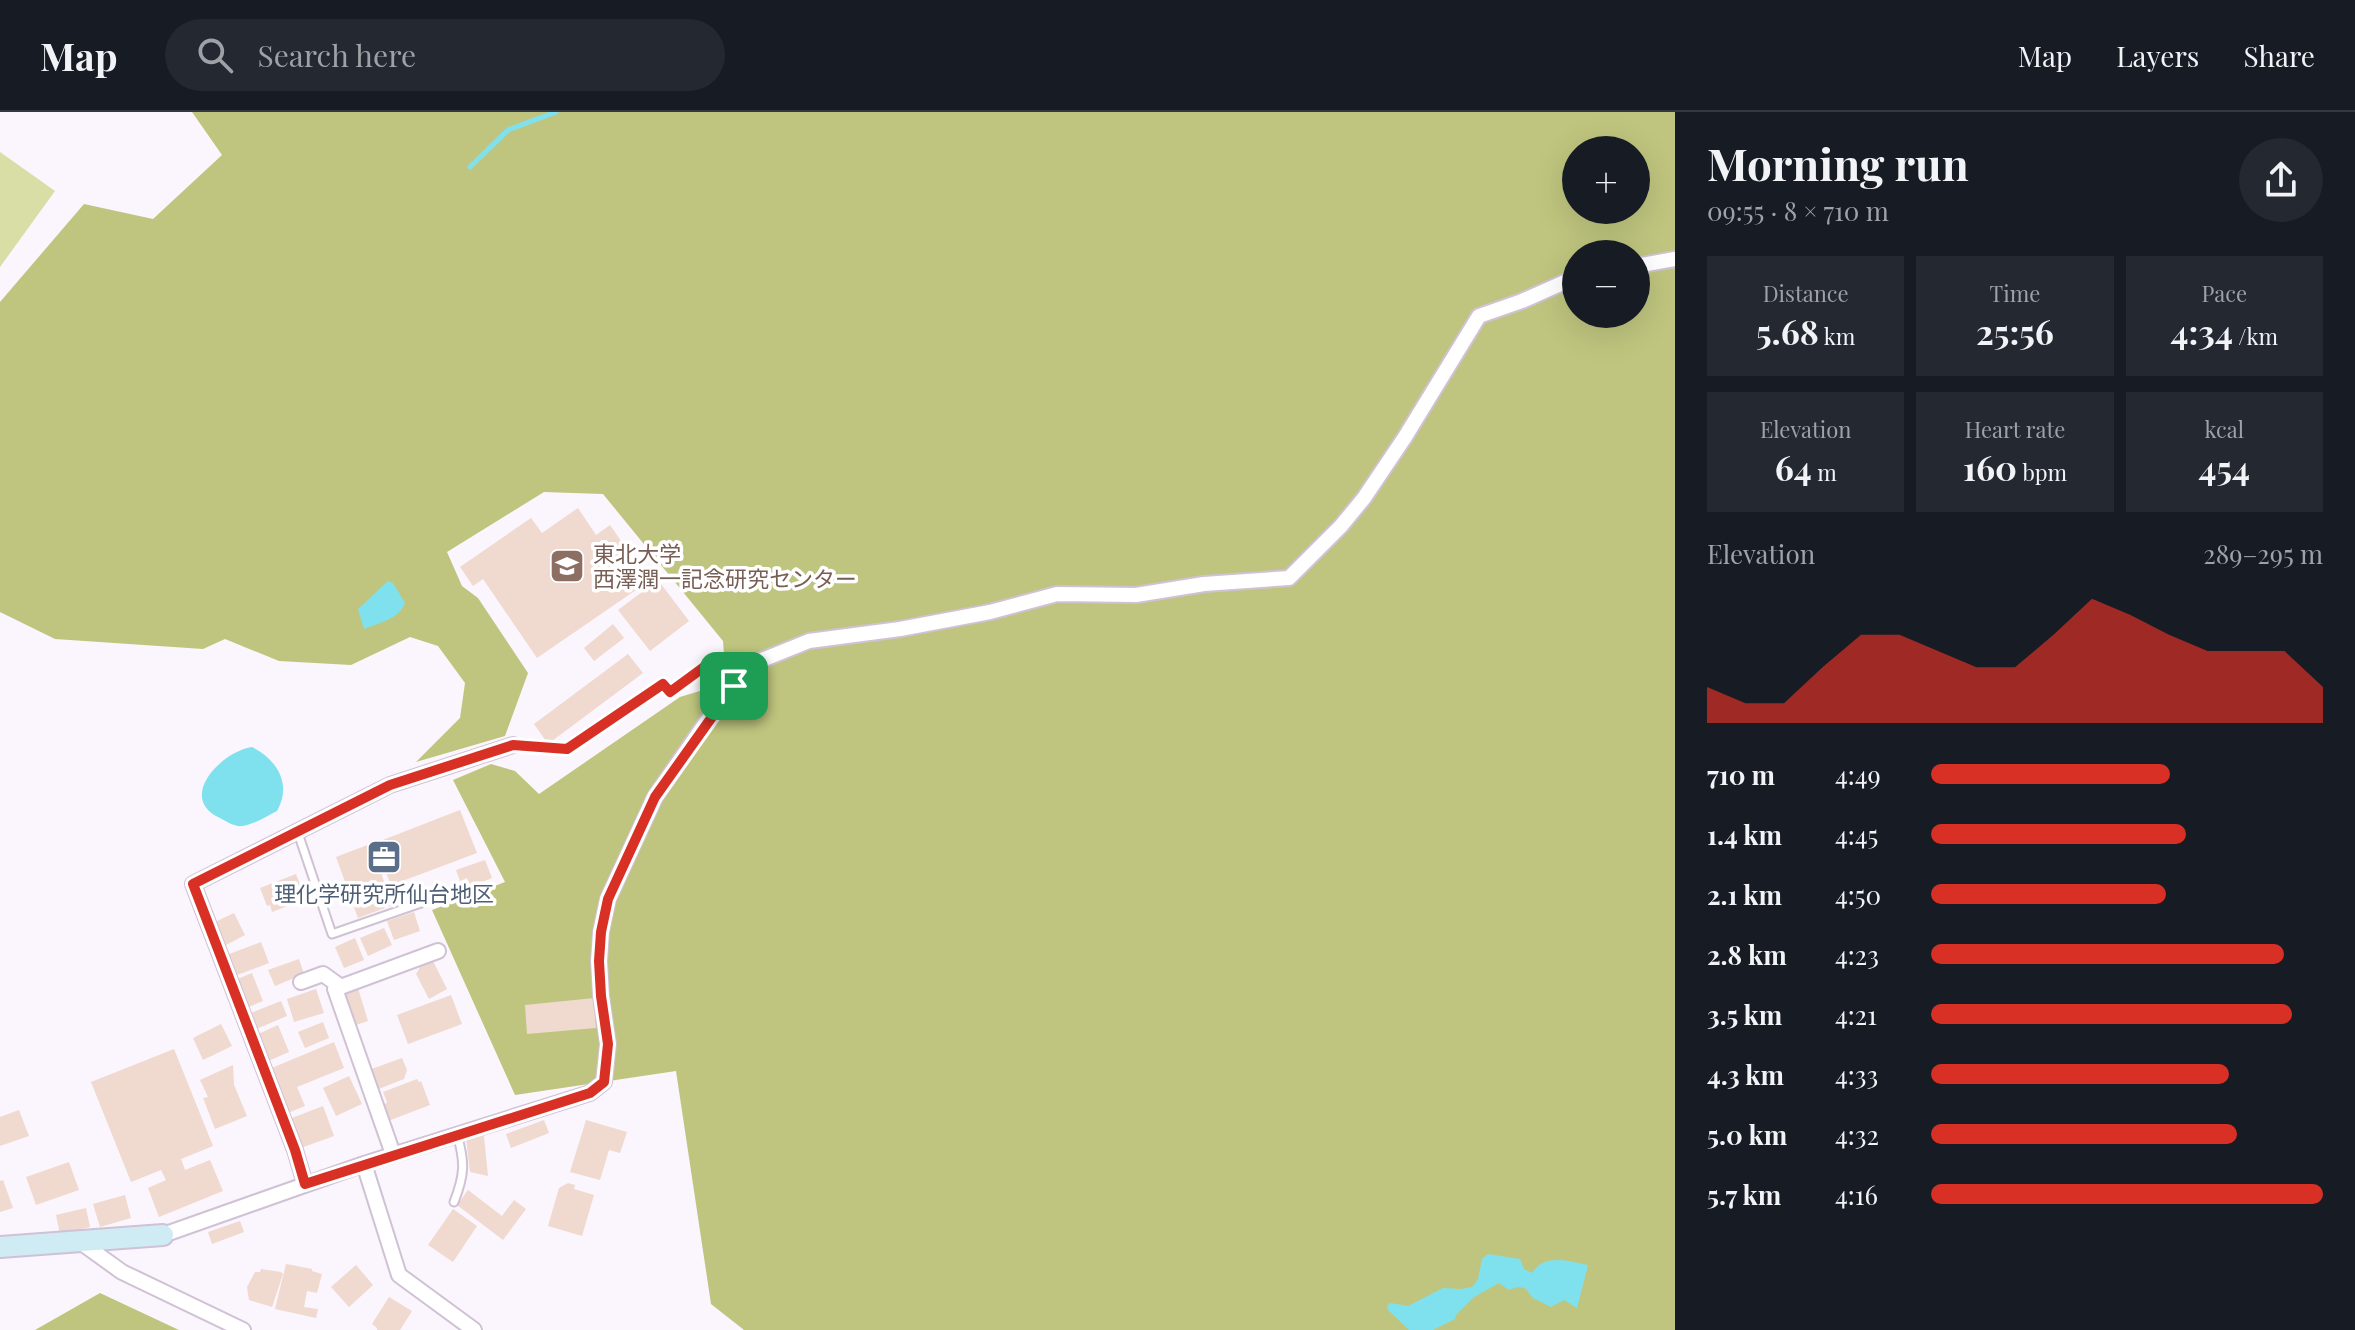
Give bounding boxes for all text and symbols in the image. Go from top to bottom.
search box [165,19,725,91]
text: Map [40,30,117,81]
icon: search [193,33,237,77]
text: Search here [257,35,416,75]
text: Map [2018,37,2072,74]
text: Layers [2116,37,2199,74]
text: Share [2243,37,2315,74]
text: Morning run [1707,133,1969,192]
map controls [1562,136,1650,328]
button: + [1562,136,1650,224]
button: share [2239,138,2323,222]
text: 09:55 · 8 × 710 m [1707,193,1889,228]
button: − [1562,240,1650,328]
text: Distance [1763,278,1849,308]
text: Time [1990,278,2040,308]
text: Pace [2202,278,2247,308]
text: 5.68 [1756,308,1819,354]
text: 25:56 [1976,308,2054,354]
text: 4:34 [2170,308,2233,354]
text: km [1819,321,1855,351]
text: /km [2233,321,2278,351]
text: Elevation [1760,414,1851,444]
text: Heart rate [1965,414,2065,444]
text: kcal [2205,414,2244,444]
text: 64 [1775,444,1812,490]
text: 160 [1963,444,2017,490]
text: 454 [2199,444,2250,490]
text: m [1812,457,1837,487]
text: bpm [2017,457,2067,487]
text: Elevation [1707,536,1815,571]
text: 289–295 m [2203,536,2323,571]
place label: 東北大学 西澤潤一記念研究センター [593,538,857,593]
school or university icon: 東北大学 西澤潤一記念研究センター [548,547,586,585]
pin [700,652,768,720]
icon: arrive [712,664,756,708]
text: 710 m [1707,757,1775,792]
text: 4:49 [1835,757,1881,792]
text: 1.4 km [1707,817,1782,852]
text: 4:45 [1835,817,1878,852]
office icon: 理化学研究所仙台地区 [365,838,403,876]
text: 2.1 km [1707,877,1782,912]
text: 4:50 [1835,877,1881,912]
place label: 理化学研究所仙台地区 [274,878,494,908]
text: 2.8 km [1707,937,1787,972]
text: 4:23 [1835,937,1879,972]
text: 3.5 km [1707,997,1782,1032]
text: 4:21 [1835,997,1877,1032]
text: 4.3 km [1707,1057,1784,1092]
text: 4:33 [1835,1057,1878,1092]
text: 5.0 km [1707,1117,1787,1152]
text: 4:32 [1835,1117,1879,1152]
text: 5.7 km [1707,1177,1781,1212]
text: 4:16 [1835,1177,1878,1212]

